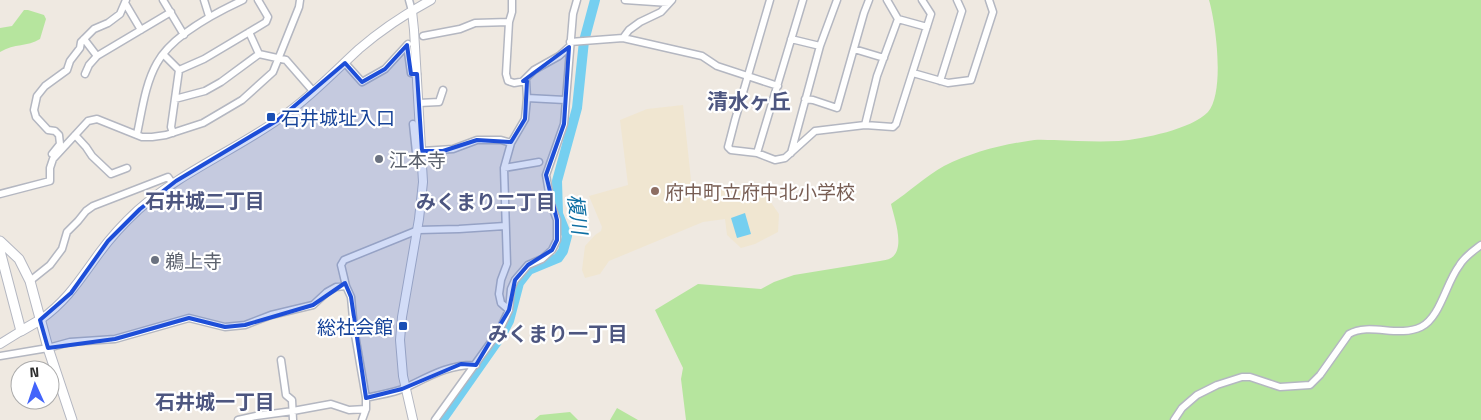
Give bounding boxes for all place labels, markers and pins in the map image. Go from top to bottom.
place label: 石井城址入口 [281,103,395,132]
marker: 石井城址入口 [265,111,277,123]
place label: 江本寺 [389,145,446,174]
marker: 江本寺 [373,153,385,165]
place label: 府中町立府中北小学校 [665,177,855,206]
marker: 府中町立府中北小学校 [649,185,661,197]
place label: 鵜上寺 [165,246,222,275]
marker: 鵜上寺 [149,254,161,266]
place label: 総社会館 [317,312,393,341]
marker: 総社会館 [397,320,409,332]

